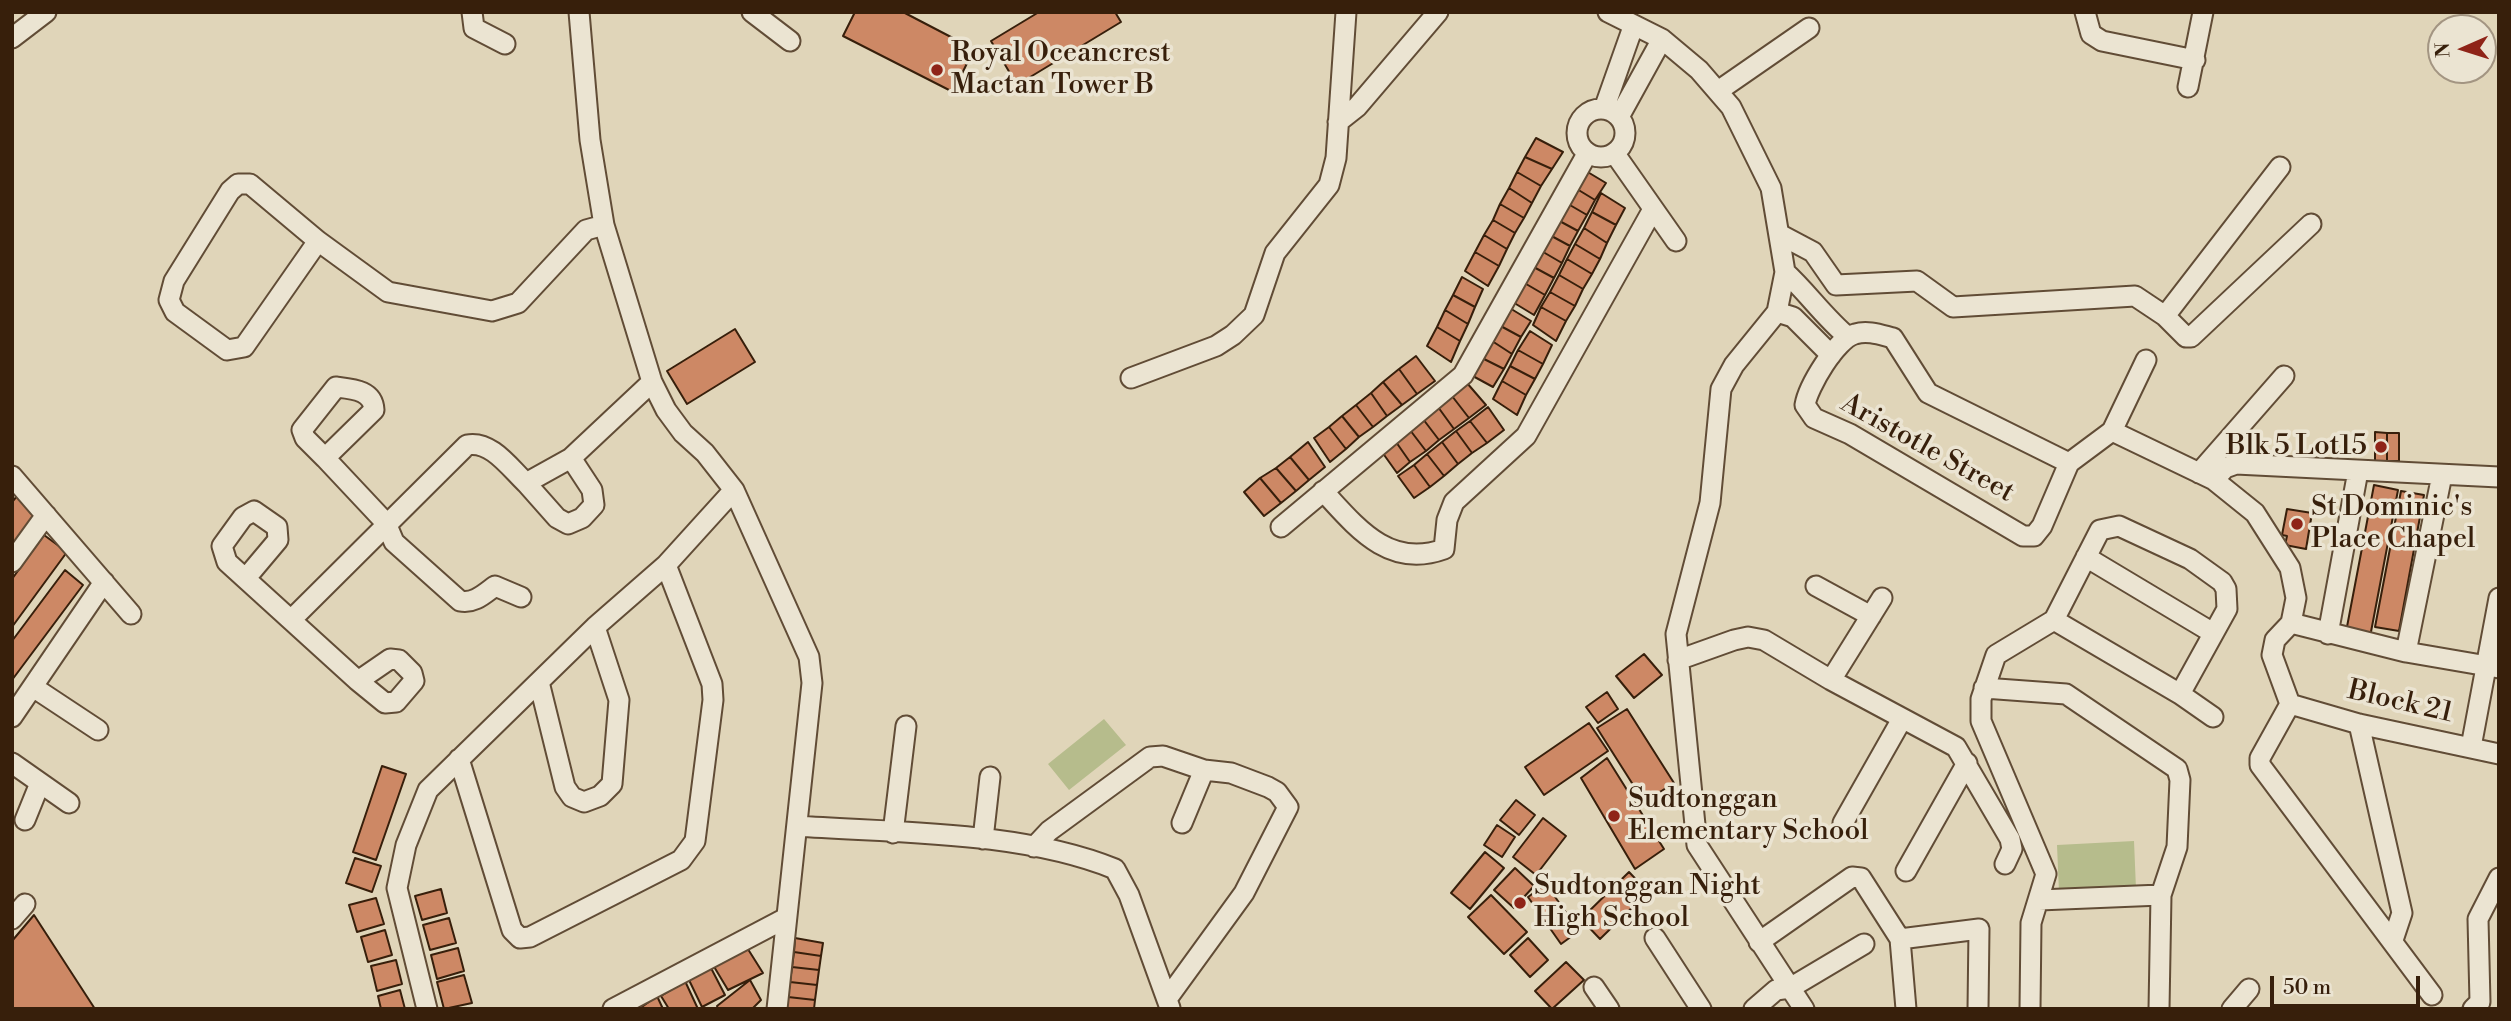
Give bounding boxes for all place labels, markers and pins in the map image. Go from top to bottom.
place label: Royal Oceancrest Mactan Tower B [951,37,1171,103]
marker: Royal Oceancrest Mactan Tower B [929,62,945,78]
place label: Blk 5 Lot15 [2226,430,2367,464]
marker: Blk 5 Lot15 [2373,439,2389,455]
place label: St Dominic's Place Chapel [2311,491,2475,557]
marker: St Dominic's Place Chapel [2289,516,2305,532]
place label: Sudtonggan Elementary School [1628,783,1869,849]
marker: Sudtonggan Elementary School [1606,808,1622,824]
place label: Sudtonggan Night High School [1534,870,1761,936]
marker: Sudtonggan Night High School [1512,895,1528,911]

